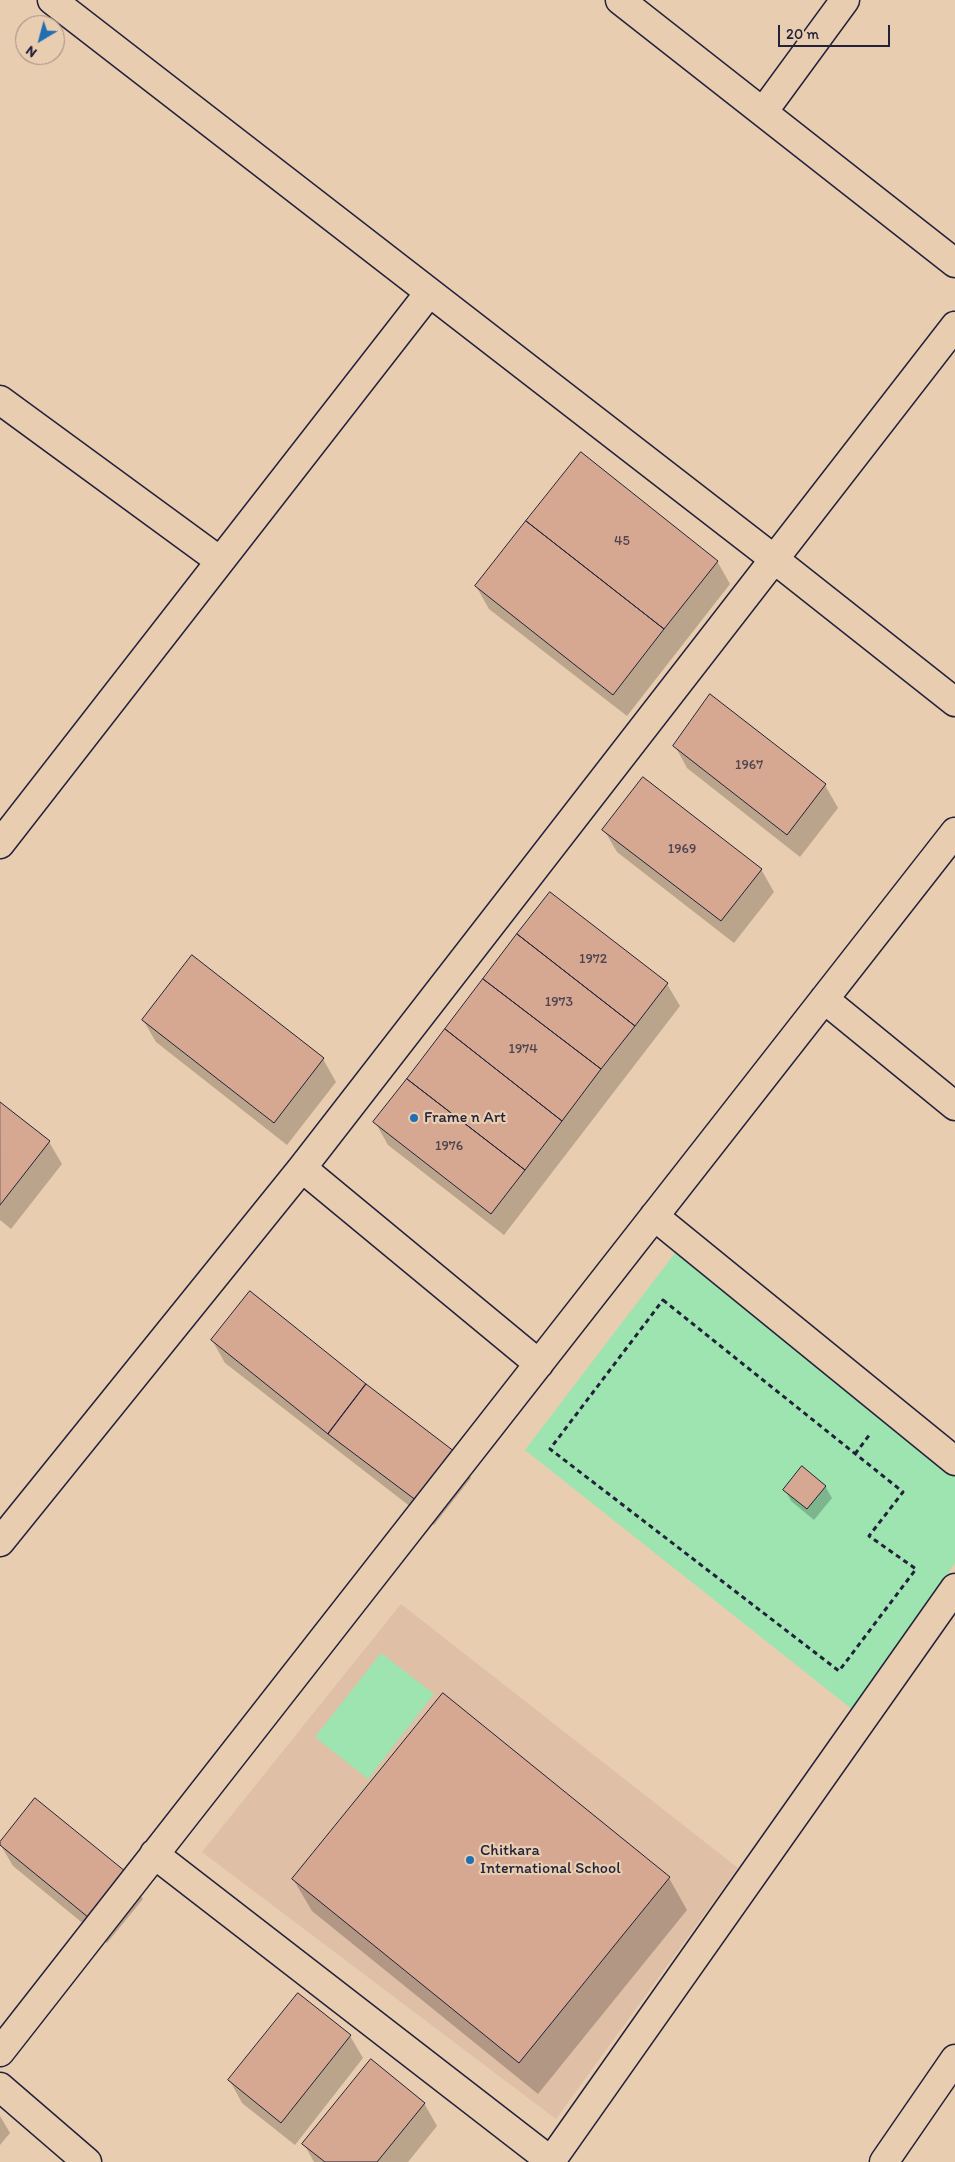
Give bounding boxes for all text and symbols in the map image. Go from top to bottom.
north arrow [15,15,65,65]
scale bar [780,15,892,47]
text: 20 m [786,25,819,43]
text: N [22,42,40,61]
house number: 45 [614,533,630,549]
house number: 1967 [735,757,763,773]
house number: 1969 [668,841,696,857]
house number: 1972 [579,951,607,967]
house number: 1973 [545,994,573,1010]
house number: 1974 [508,1041,538,1057]
place label: Frame n Art [424,1108,506,1128]
marker: Frame n Art [408,1112,420,1124]
house number: 1976 [435,1138,463,1154]
place label: Chitkara International School [480,1841,621,1879]
marker: Chitkara International School [464,1854,476,1866]

